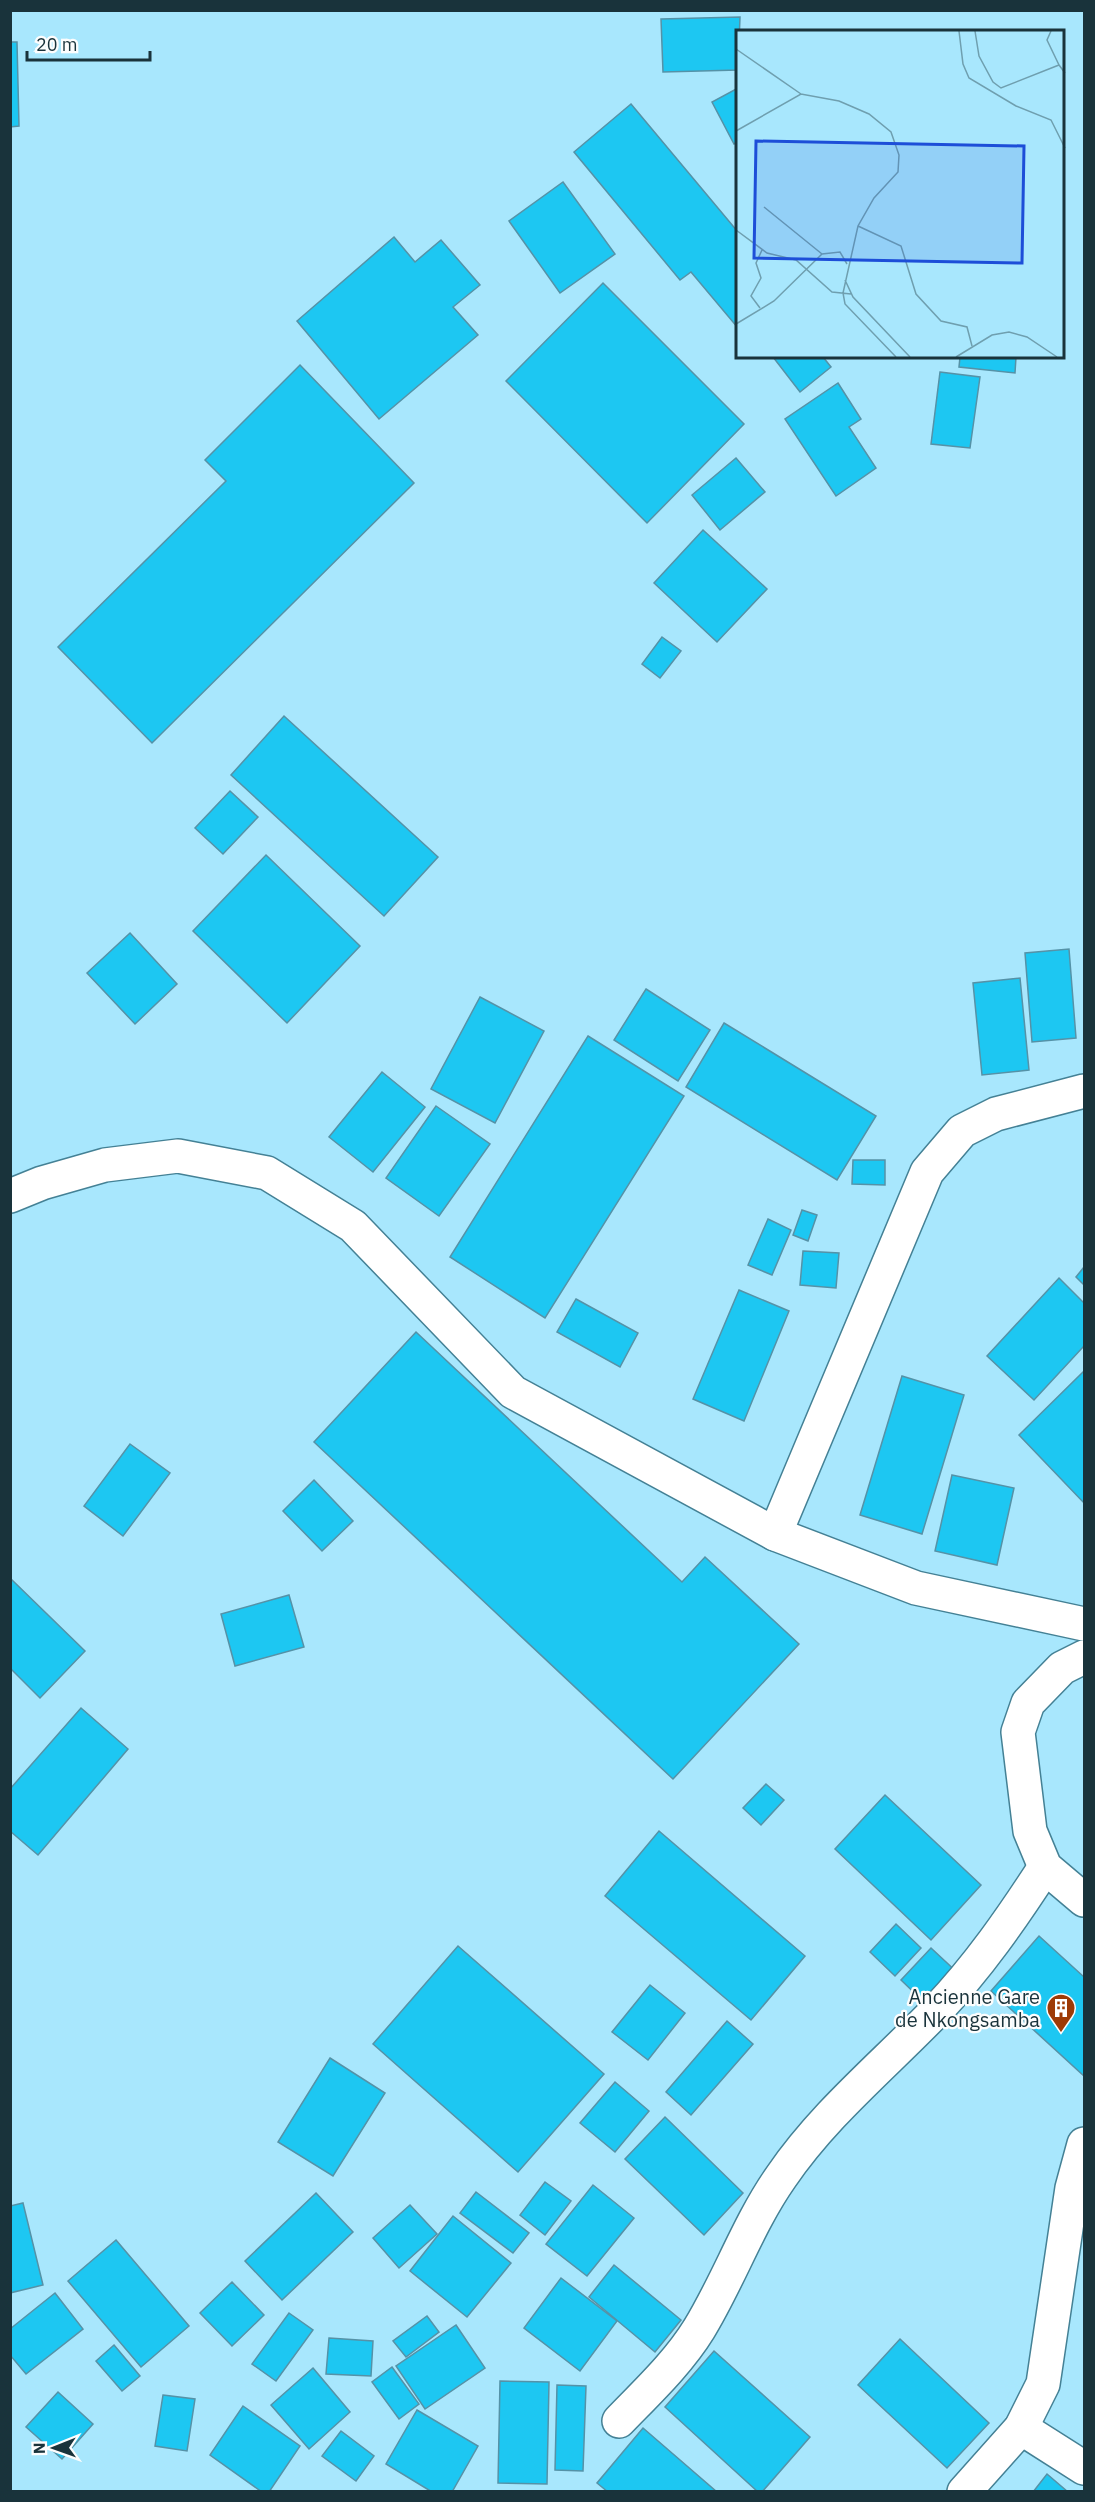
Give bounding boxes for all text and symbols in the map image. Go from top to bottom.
scale bar [27,24,150,62]
inset map [736,30,1065,358]
text: 20 m [36,33,78,56]
place label: Ancienne Gare de Nkongsamba [895,1983,1040,2033]
building icon: Ancienne Gare de Nkongsamba [1045,1992,1077,2034]
north arrow [24,2418,84,2478]
text: N [29,2442,49,2454]

